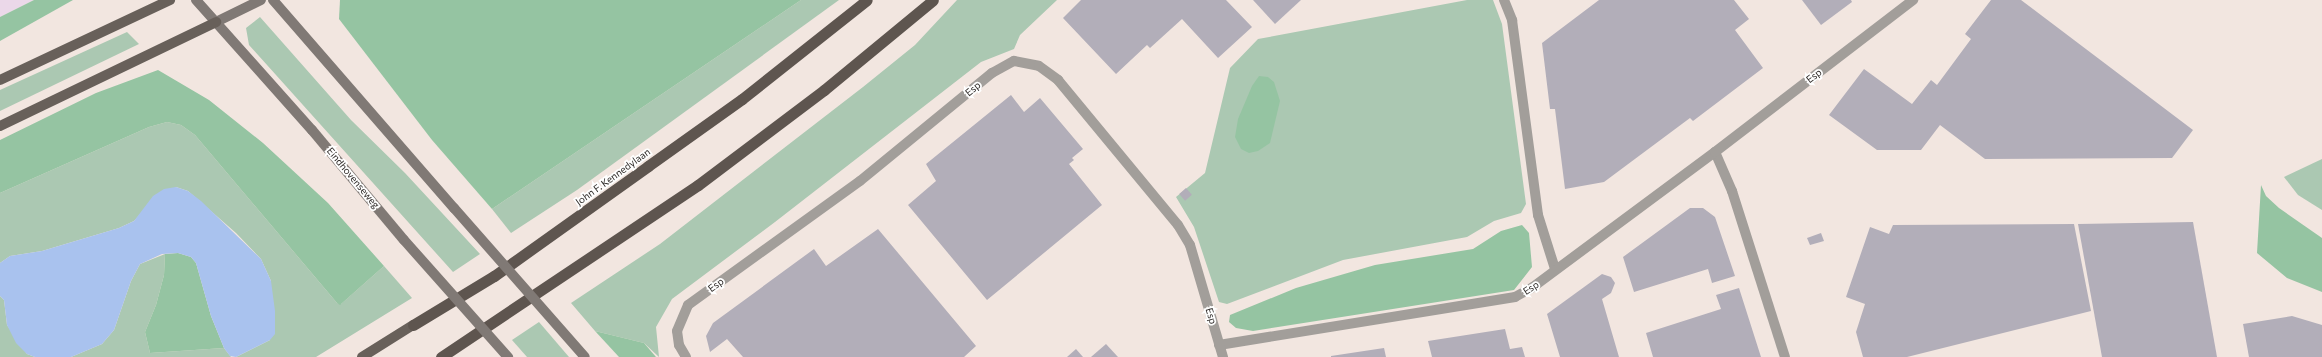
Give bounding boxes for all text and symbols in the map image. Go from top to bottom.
street label: Esp [1804,66,1824,86]
street label: Esp [963,79,983,99]
street label: Eindhovenseweg [324,145,382,211]
street label: John F. Kennedylaan [573,146,653,208]
street label: Esp [706,275,726,295]
street label: Esp [1521,279,1541,297]
street label: Esp [1203,306,1219,326]

